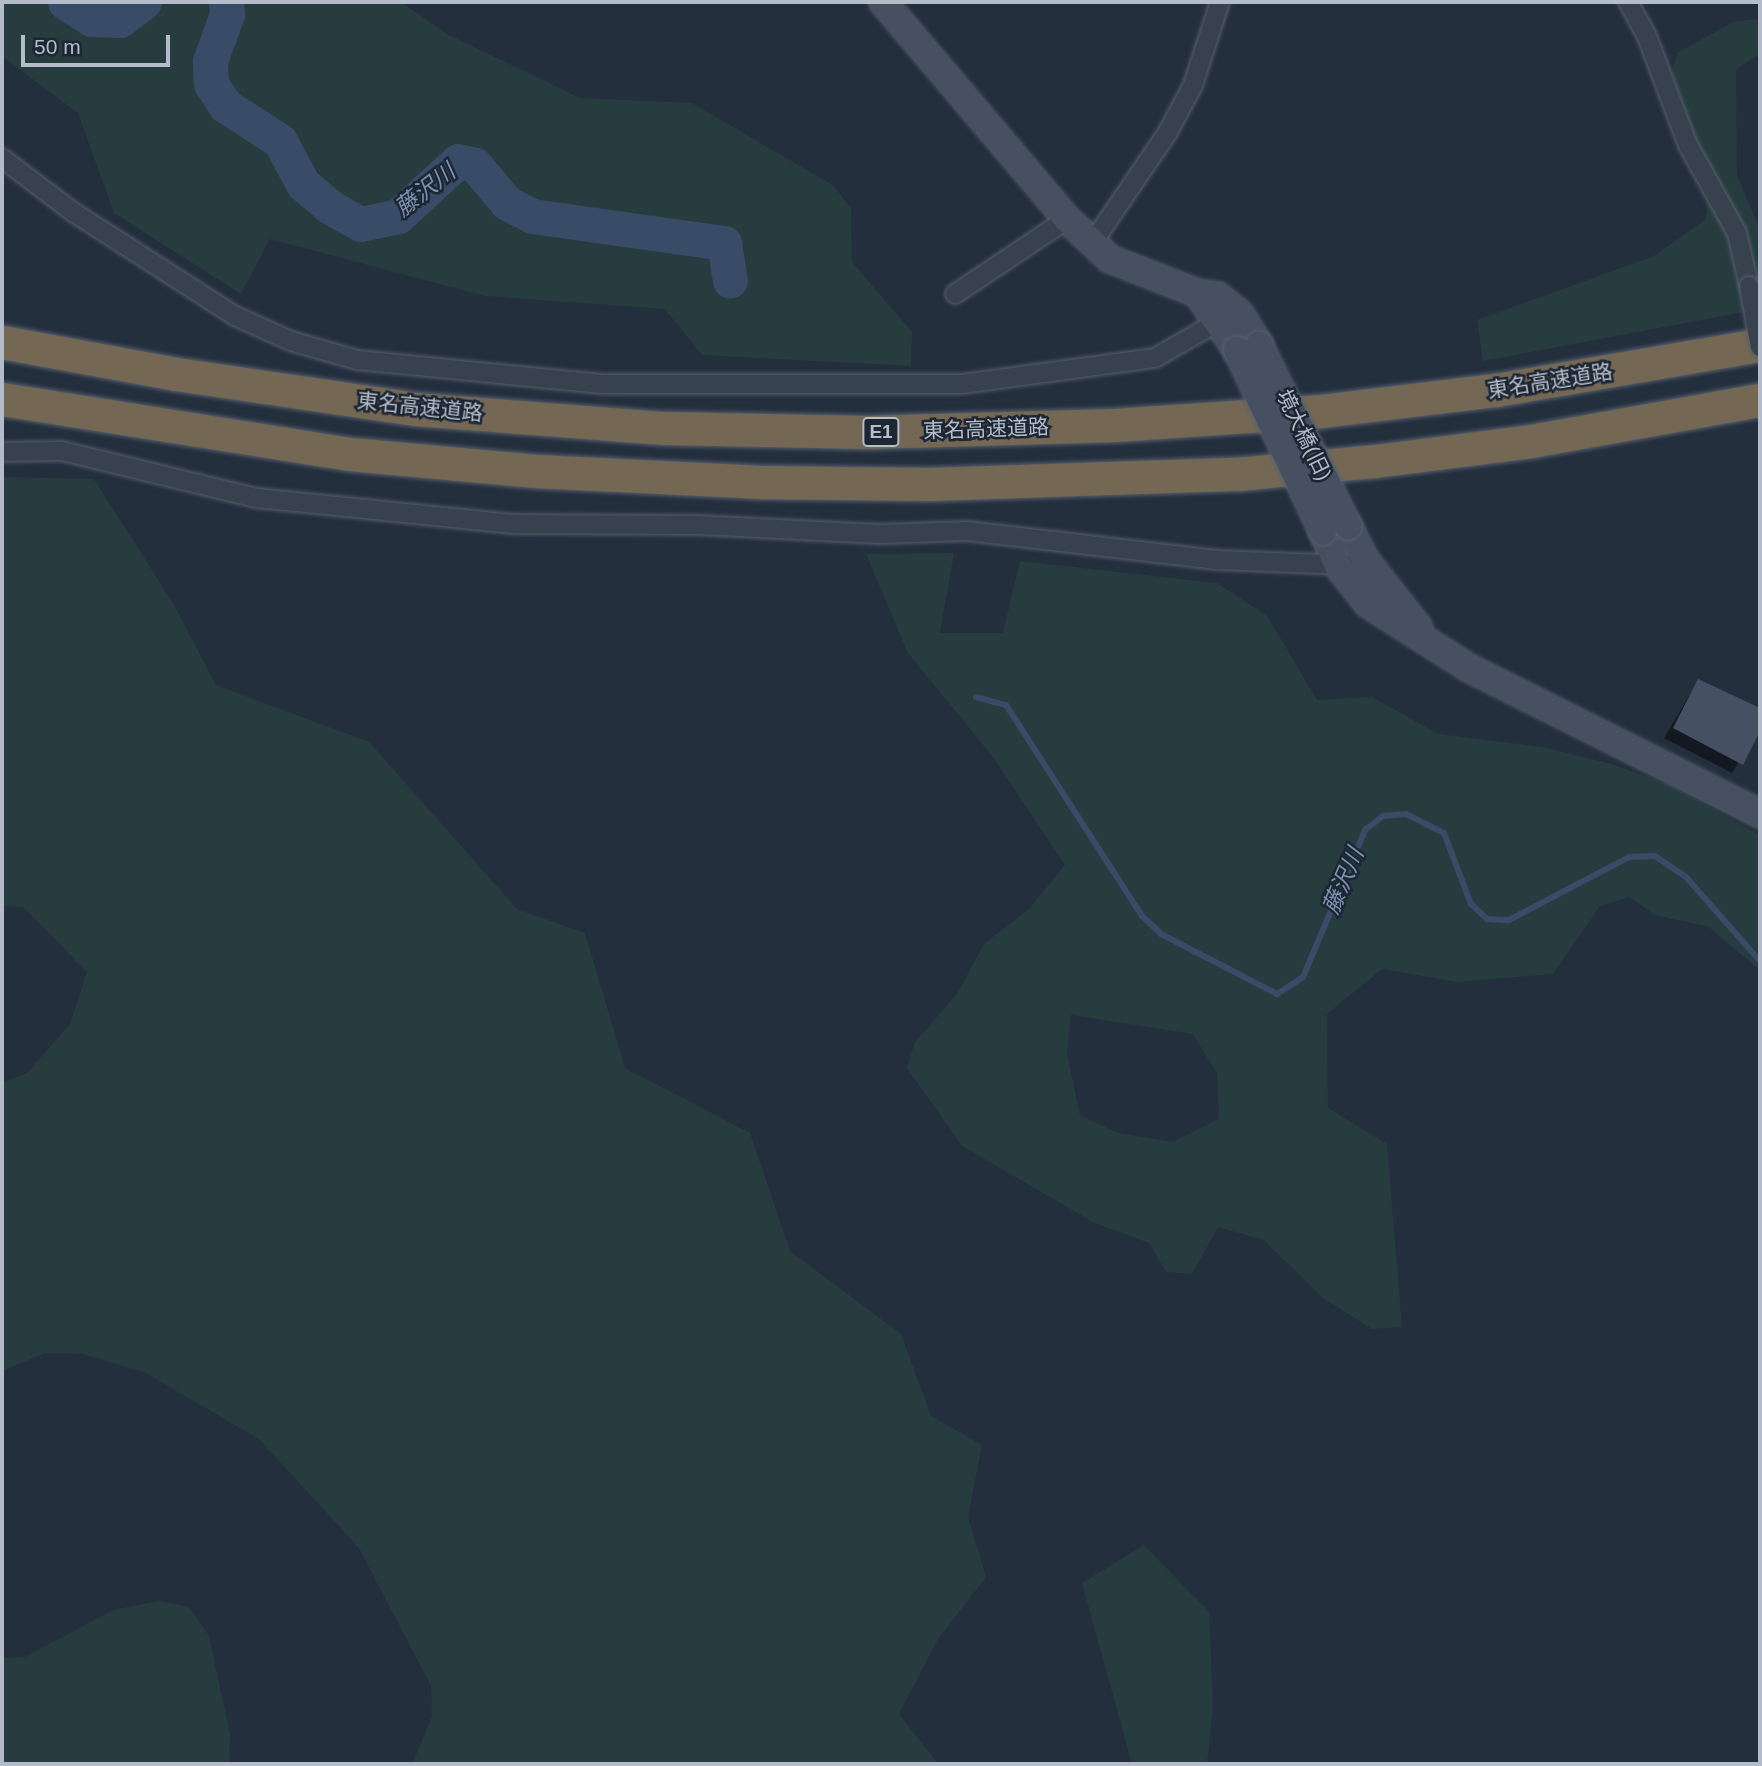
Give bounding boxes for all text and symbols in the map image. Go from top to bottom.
scale bar [24,21,173,65]
text: 50 m [34,35,81,58]
water label: 藤沢川 [389,158,461,222]
street label: 東名高速道路 [1486,359,1614,403]
street label: 境大橋(旧) [1271,385,1337,485]
street label: 東名高速道路 [356,388,484,426]
street label: 東名高速道路 [923,414,1049,444]
road number: E1 [862,416,900,448]
water label: 藤沢川 [1317,844,1369,918]

